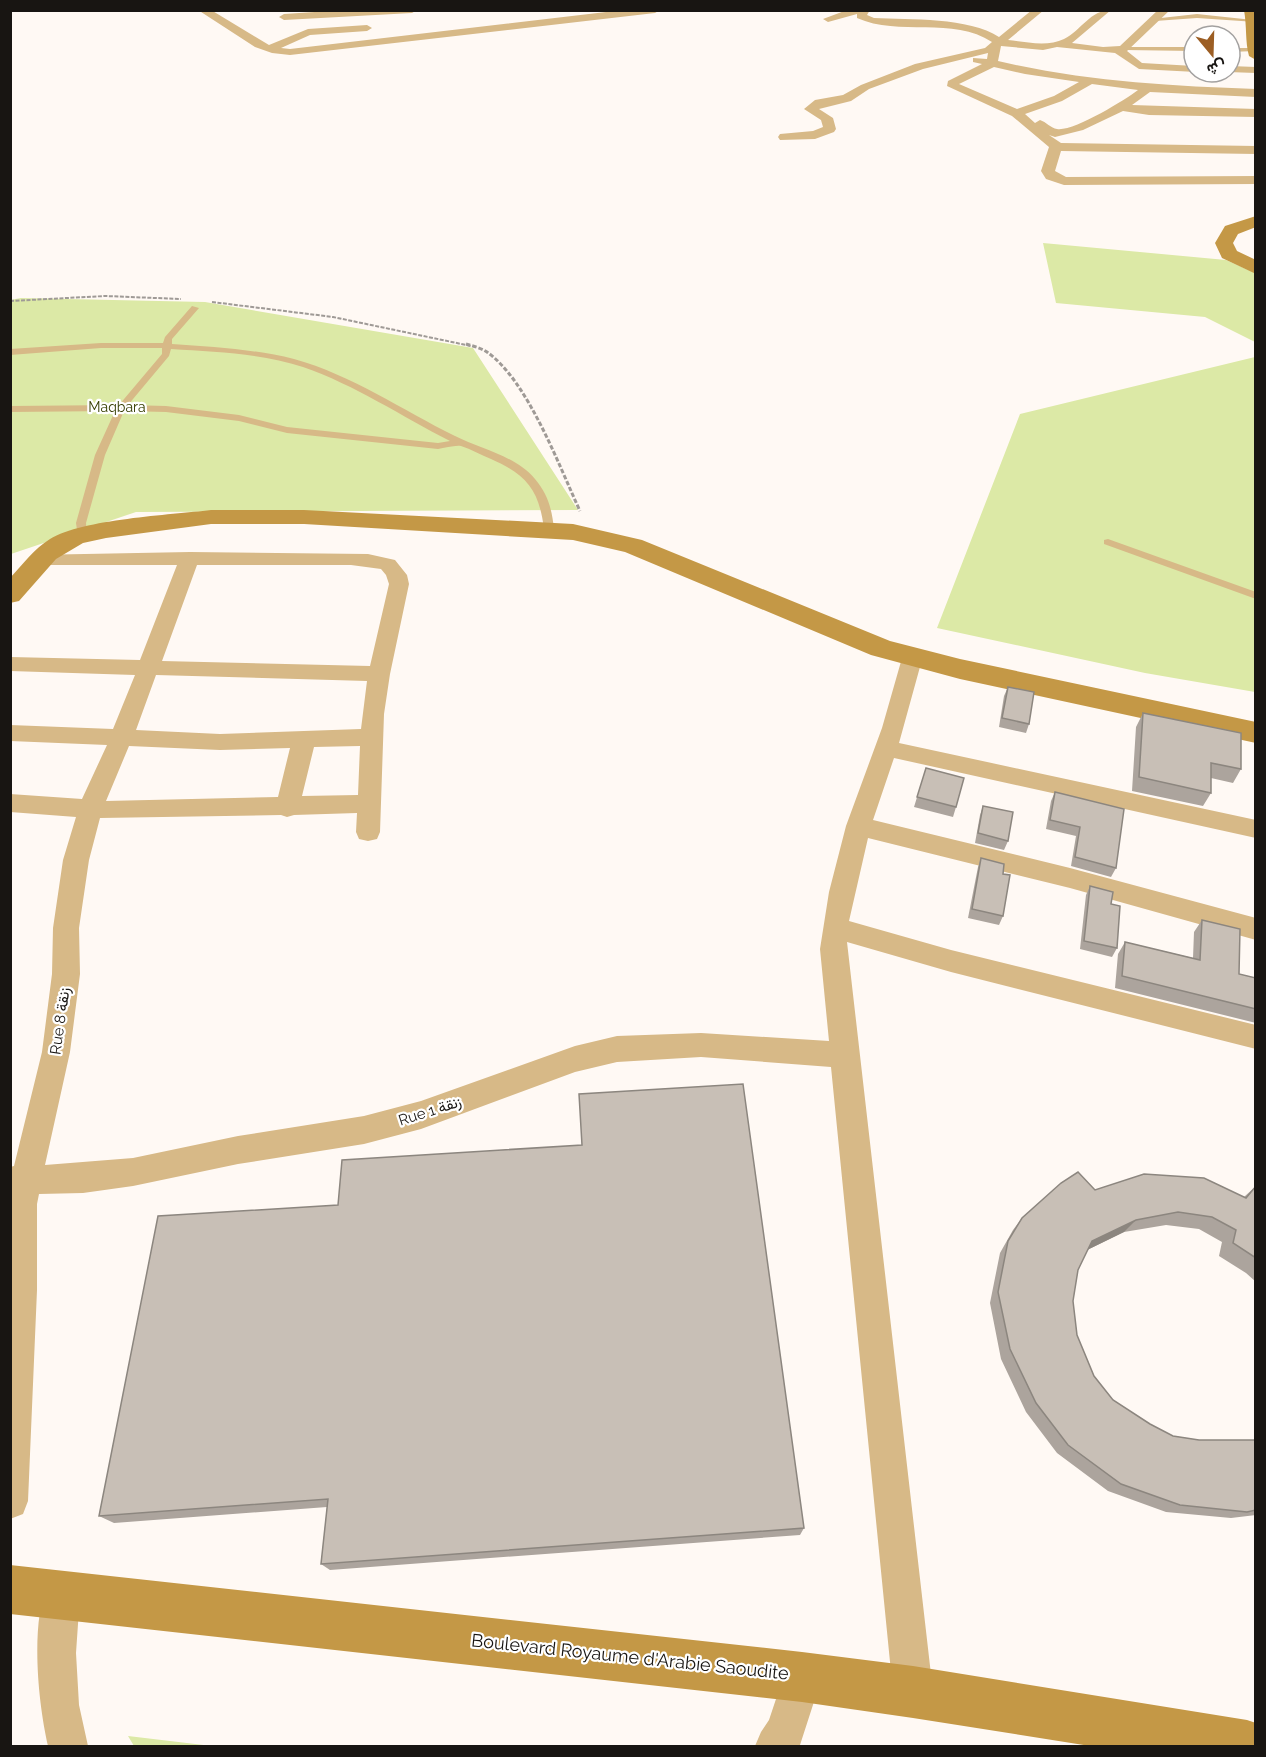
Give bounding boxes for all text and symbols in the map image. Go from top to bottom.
north arrow [1182,24,1242,84]
text: ش [1205,56,1229,80]
park label: Maqbara [88,399,146,415]
street label: Rue 8 زنقة [46,986,74,1056]
street label: Rue 1 زنقة [396,1092,464,1130]
street label: Boulevard Royaume d'Arabie Saoudite [470,1629,790,1684]

